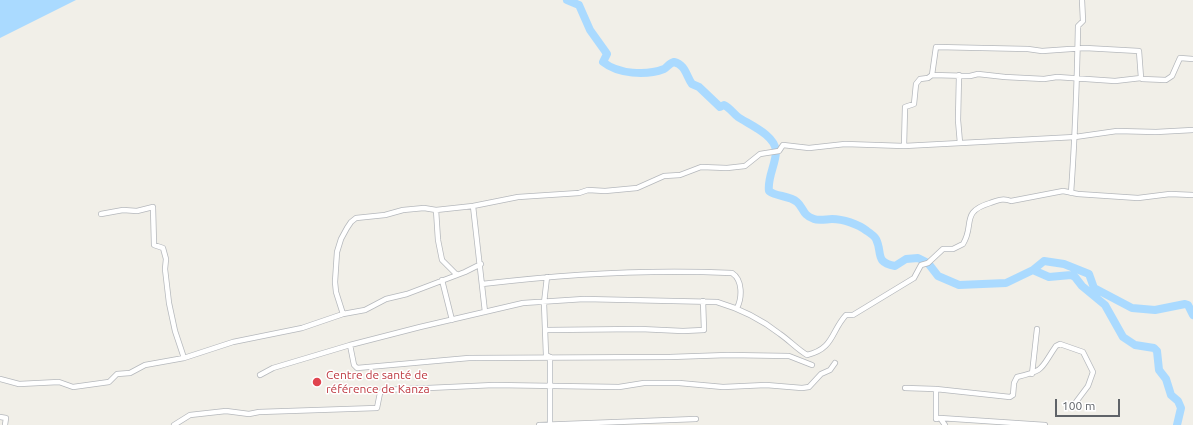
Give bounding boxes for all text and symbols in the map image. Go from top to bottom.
place label: Centre de santé de référence de Kanza [326,368,430,396]
marker: Centre de santé de référence de Kanza [311,376,323,388]
scale bar [1057,391,1122,417]
text: 100 m [1062,399,1095,412]

